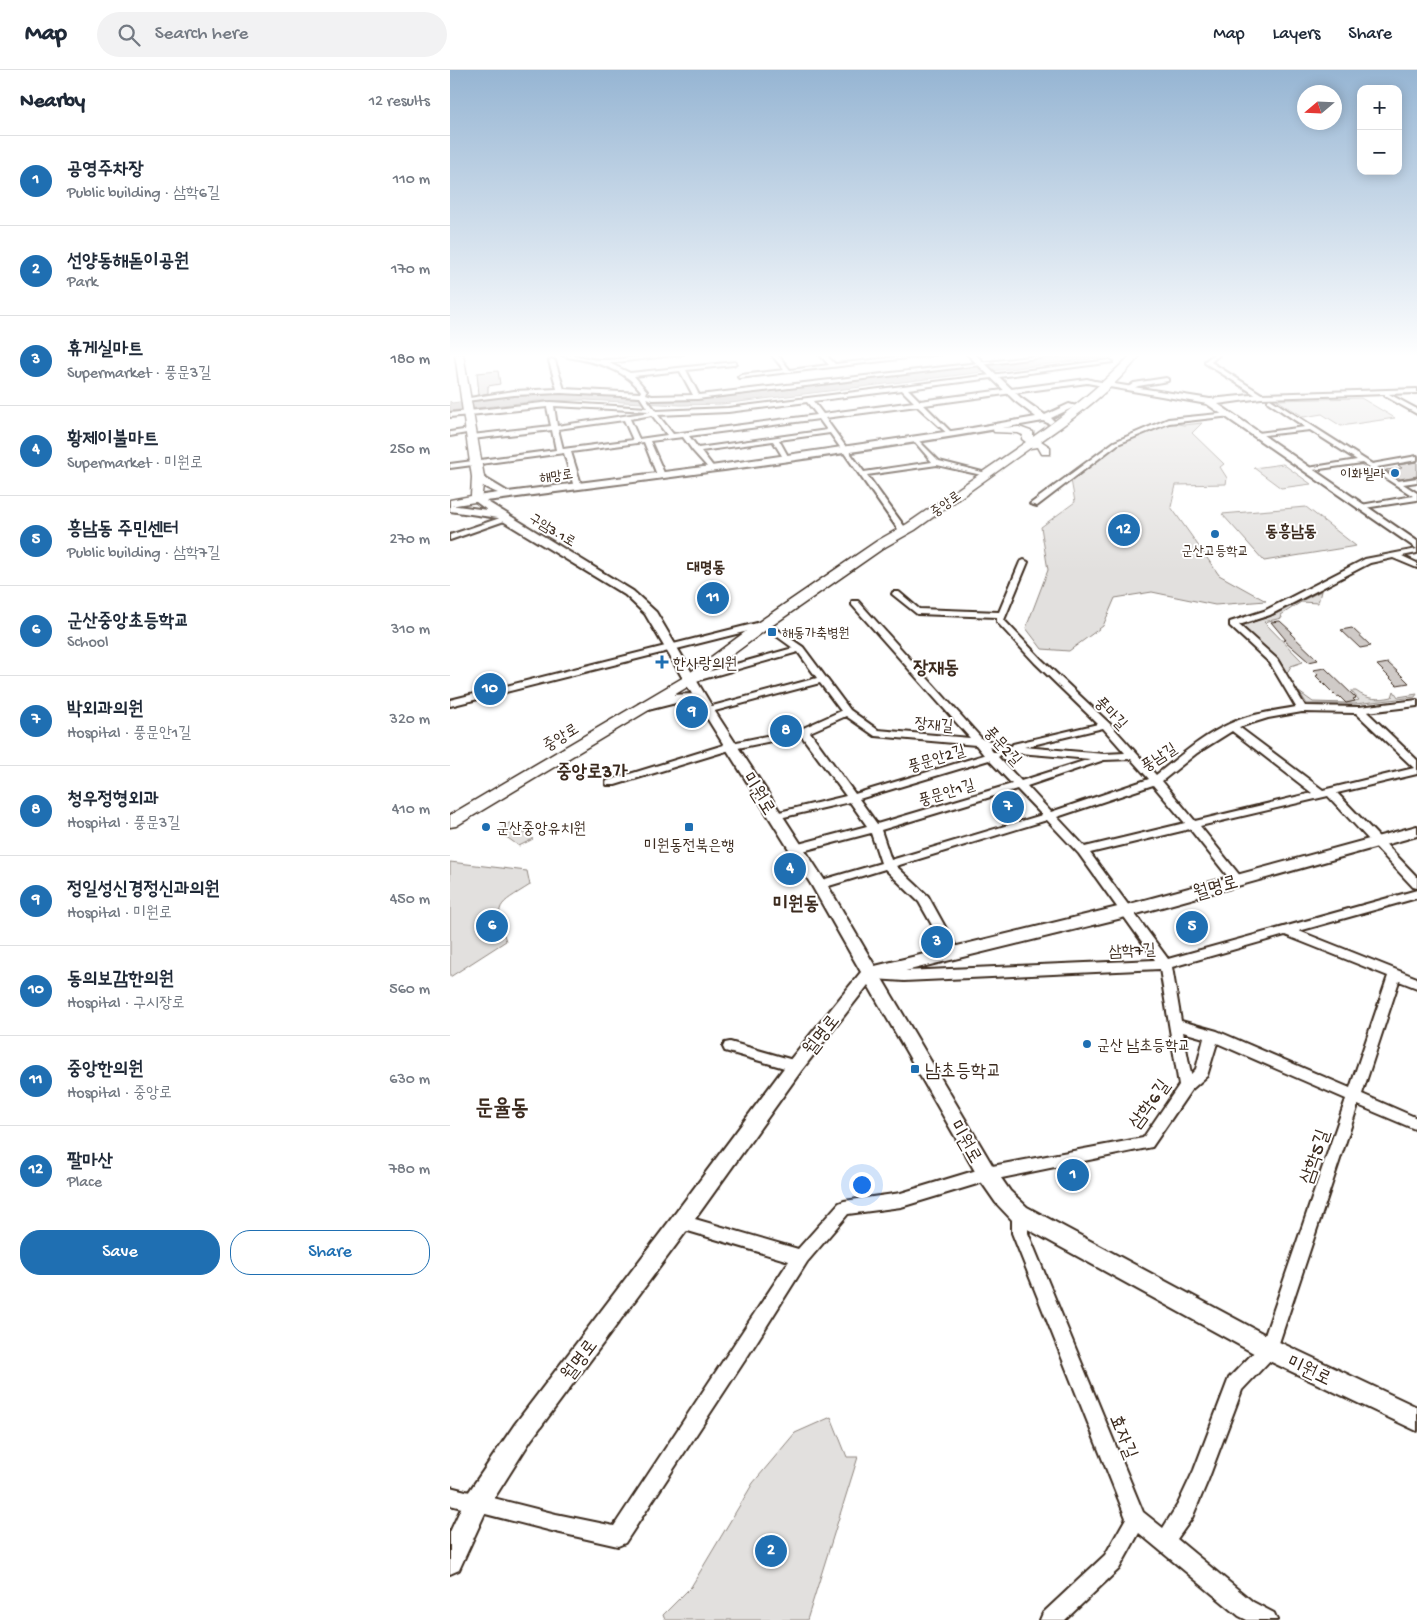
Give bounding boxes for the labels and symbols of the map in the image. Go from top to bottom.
north arrow [1297,85,1342,130]
street label: 해망로 [538,467,574,488]
place label: 이화빌라 [1340,467,1386,484]
marker: 이화빌라 [1389,467,1401,479]
street label: 중앙로 [928,488,965,522]
street label: 구암3.1로 [525,511,578,552]
pin: 12 [1108,511,1140,549]
district label: 동흥남동 [1265,522,1317,543]
marker: 군산고등학교 [1209,528,1221,540]
place label: 군산고등학교 [1181,544,1249,561]
district label: 대명동 [687,560,725,579]
pin: 11 [697,579,729,617]
marker: 해동가축병원 [766,626,778,638]
place label: 해동가축병원 [782,626,850,643]
marker: 한사랑의원 [655,655,669,669]
place label: 한사랑의원 [673,656,737,675]
district label: 장재동 [913,658,959,681]
pin: 10 [474,670,506,708]
pin: 9 [676,693,708,731]
street label: 풍마길 [1089,694,1130,735]
pin: 8 [770,712,802,750]
street label: 장재길 [914,715,954,738]
street label: 중앙로 [540,721,583,757]
street label: 풍문2길 [979,724,1024,771]
street label: 풍남길 [1139,740,1181,777]
street label: 풍문안2길 [906,743,968,778]
district label: 중앙로3가 [556,762,628,785]
street label: 미원로 [735,769,779,820]
street label: 풍문안1길 [917,777,978,812]
pin: 7 [992,788,1024,826]
marker: 군산중앙유치원 [480,821,492,833]
place label: 군산중앙유치원 [496,821,586,840]
marker: 미원동전북은행 [683,821,695,833]
place label: 미원동전북은행 [644,838,734,857]
pin: 4 [774,850,806,888]
street label: 월명로 [1191,872,1241,907]
district label: 미원동 [773,894,819,917]
pin: 6 [476,907,508,945]
pin: 5 [1176,908,1208,946]
pin: 3 [921,923,953,961]
street label: 삼학7길 [1108,942,1156,963]
street label: 월명로 [800,1011,846,1061]
marker: 군산 남초등학교 [1081,1038,1093,1050]
place label: 군산 남초등학교 [1097,1038,1191,1057]
place label: 남초등학교 [925,1061,1001,1084]
marker: 남초등학교 [909,1063,921,1075]
street label: 삼학6길 [1125,1076,1176,1134]
district label: 둔율동 [475,1097,529,1123]
street label: 미원로 [943,1117,985,1168]
street label: 삼학5길 [1296,1127,1336,1187]
pin: 1 [1057,1156,1089,1194]
your location [849,1172,875,1198]
street label: 월명로 [558,1336,604,1386]
street label: 미원로 [1283,1352,1334,1392]
street label: 효자길 [1102,1412,1141,1463]
pin: 2 [755,1532,787,1570]

